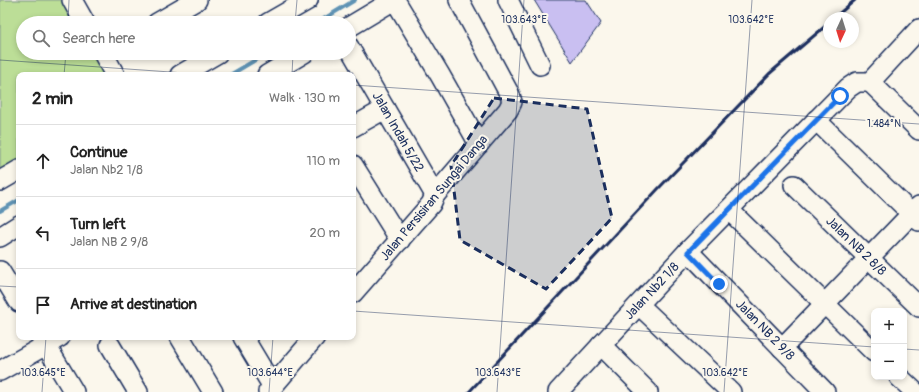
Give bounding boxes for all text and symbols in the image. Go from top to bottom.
north arrow [823,12,859,48]
text: 103.643°E [501,14,547,26]
text: 103.642°E [728,14,774,26]
search box [16,16,356,60]
icon: search [30,27,52,49]
text: Search here [62,29,135,48]
route start [831,87,849,105]
text: 2 min [32,88,73,109]
street label: Jalan Indah 5/22 [369,89,427,175]
text: Walk · 130 m [269,90,340,106]
text: 1.484°N [867,118,901,130]
street label: Jalan Persisiran Sungai Danga [377,132,491,264]
text: Continue [70,143,128,162]
icon: ahead [32,150,54,172]
text: 110 m [307,153,340,169]
text: Jalan Nb2 1/8 [70,162,143,178]
street label: Jalan NB 2 8/8 [822,213,890,279]
text: Turn left [70,215,126,234]
icon: left [32,222,54,244]
text: 20 m [309,225,340,241]
text: Jalan NB 2 9/8 [70,234,148,250]
street label: Jalan Nb2 1/8 [621,259,683,323]
route end [710,275,728,293]
icon: arrive [32,294,54,316]
text: Arrive at destination [70,295,197,314]
street label: Jalan NB 2 9/8 [732,296,798,364]
map controls [871,308,907,380]
button: + [871,308,907,344]
button: − [871,344,907,380]
text: 103.645°E [20,367,66,379]
text: 103.644°E [247,367,293,379]
text: 103.643°E [475,367,521,379]
text: 103.642°E [702,367,748,379]

